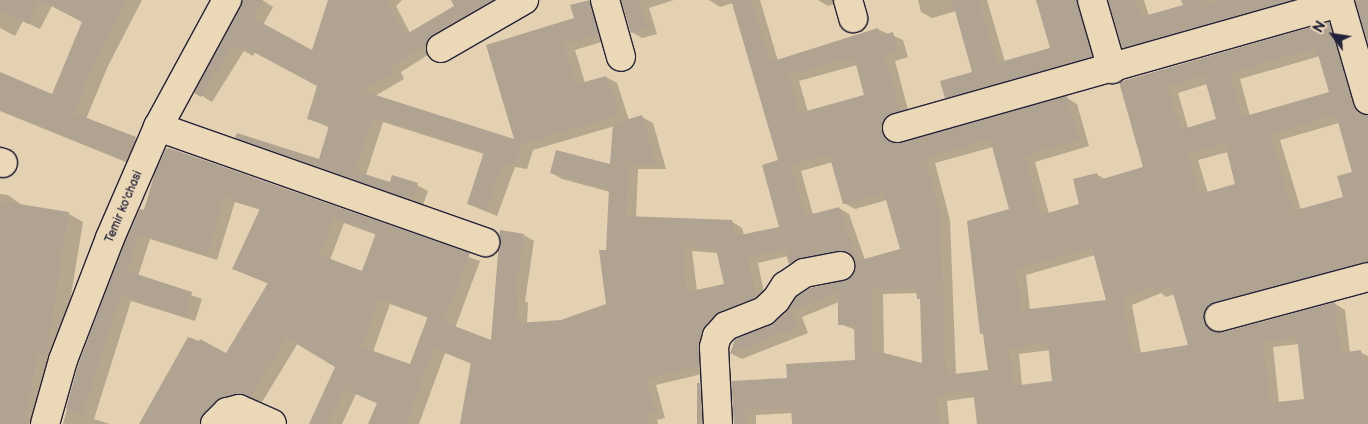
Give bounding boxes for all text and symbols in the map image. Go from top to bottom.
north arrow [1308,10,1358,60]
text: N [1310,18,1330,36]
street label: Temir ko'chasi [102,169,146,245]

